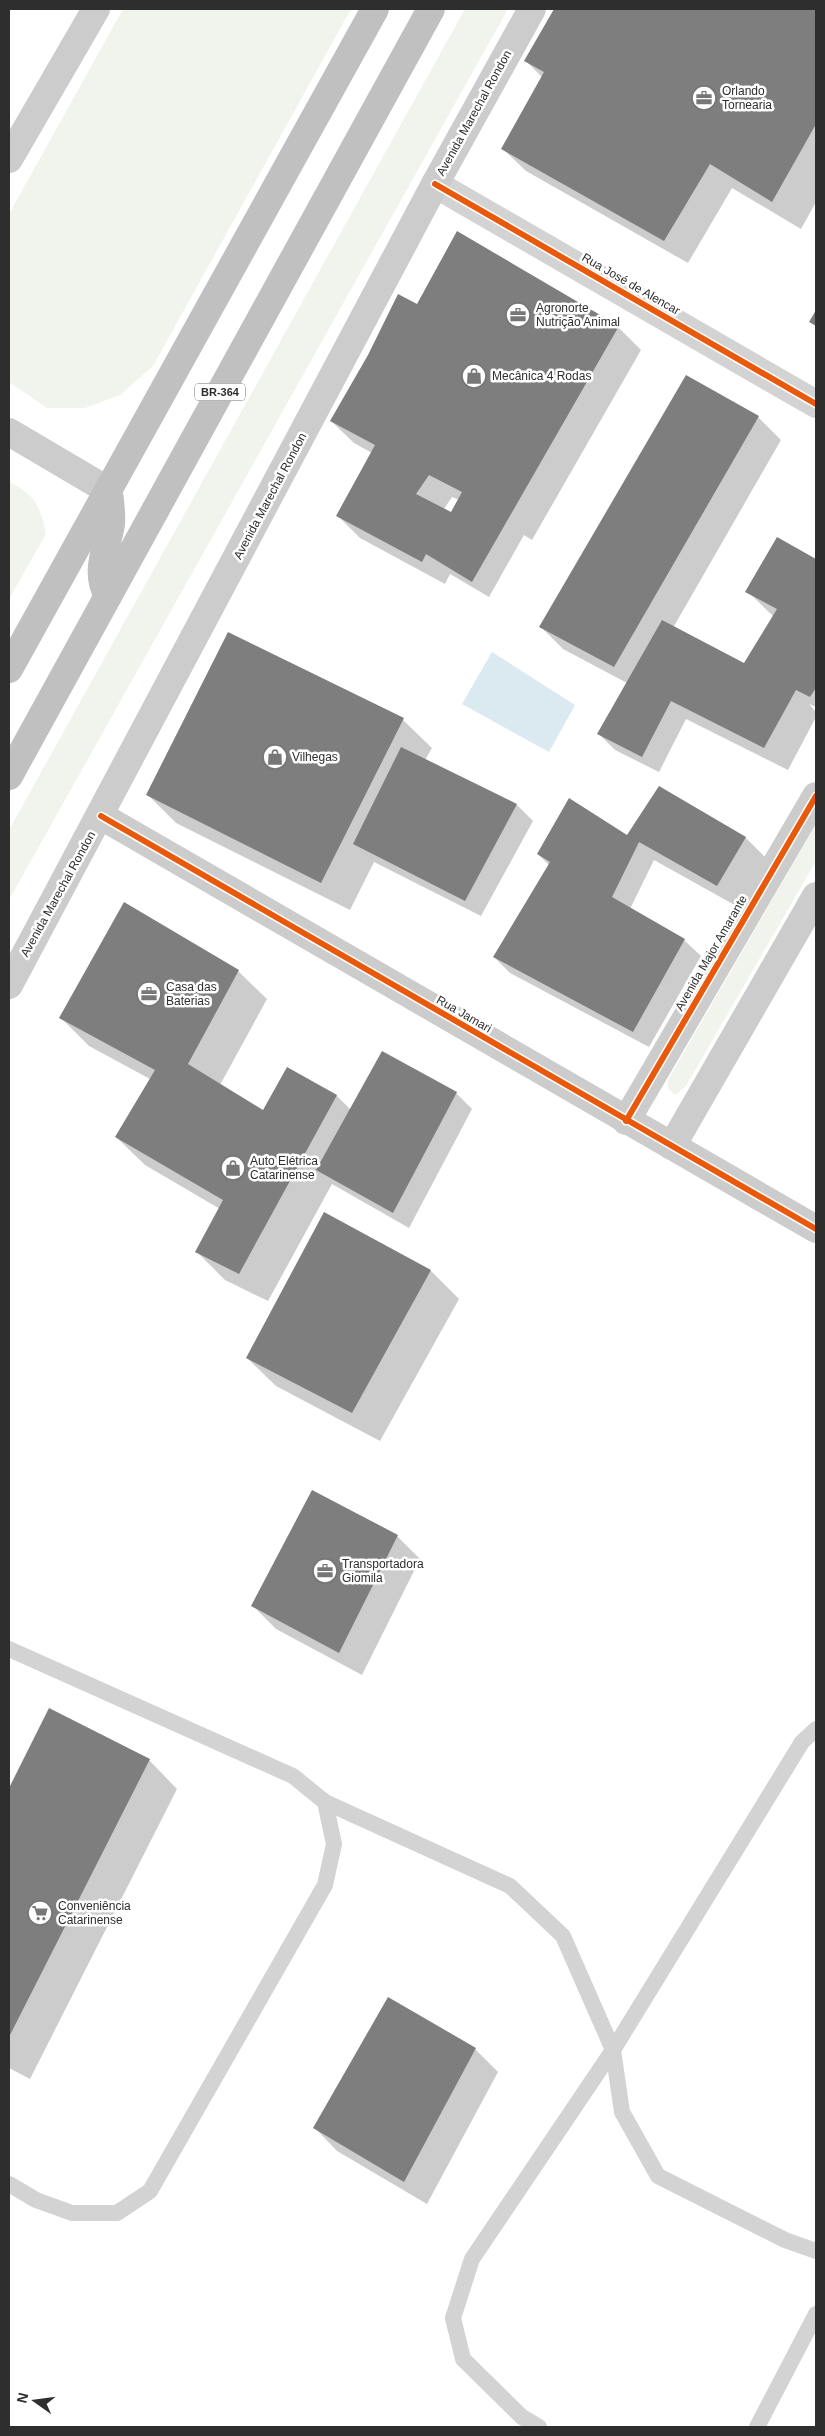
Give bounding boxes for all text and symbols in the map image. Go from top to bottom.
street label: Avenida Marechal Rondon [434,48,514,178]
place label: Orlando Tornearia [722,84,772,112]
office icon: Orlando Tornearia [691,85,717,111]
street label: Rua José de Alencar [580,250,682,318]
place label: Agronorte Nutrição Animal [536,301,620,329]
office icon: Agronorte Nutrição Animal [505,302,531,328]
shop icon: Mecânica 4 Rodas [461,363,487,389]
place label: Mecânica 4 Rodas [492,369,591,383]
road number: BR-364 [195,384,245,401]
street label: Avenida Marechal Rondon [231,430,309,562]
shop icon: Vilhegas [262,744,288,770]
place label: Vilhegas [292,750,338,764]
street label: Avenida Marechal Rondon [18,829,98,959]
street label: Avenida Major Amarante [672,892,750,1013]
place label: Casa das Baterias [166,980,217,1008]
office icon: Casa das Baterias [136,981,162,1007]
street label: Rua Jamari [434,993,494,1035]
place label: Auto Elétrica Catarinense [250,1154,318,1182]
shop icon: Auto Elétrica Catarinense [220,1155,246,1181]
place label: Transportadora Giomila [342,1557,424,1585]
office icon: Transportadora Giomila [312,1558,338,1584]
place label: Conveniência Catarinense [58,1899,131,1927]
supermarket icon: Conveniência Catarinense [27,1900,53,1926]
north arrow [10,2376,60,2426]
text: N [13,2391,31,2405]

